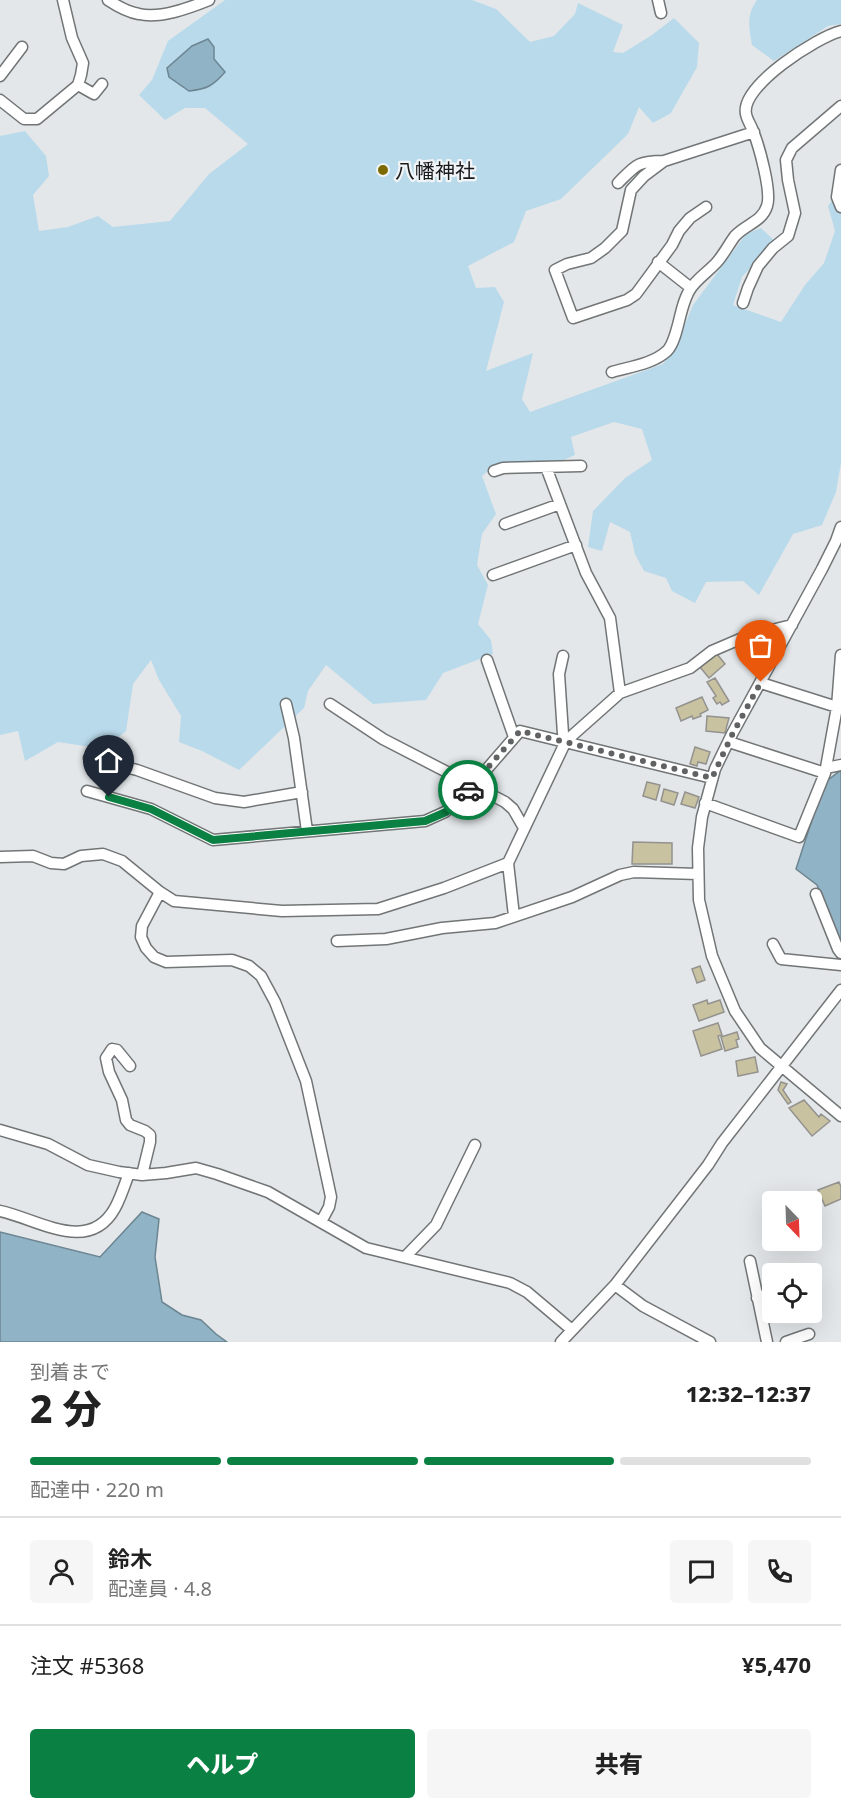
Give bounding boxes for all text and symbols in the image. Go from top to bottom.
place label: 八幡神社 [395,157,475,184]
marker: 八幡神社 [376,163,390,177]
pin [735,620,786,682]
icon: bag [744,629,777,662]
pin [83,735,134,797]
icon: home [92,744,125,777]
courier [438,760,498,820]
icon: car [452,774,485,807]
north arrow [762,1191,822,1251]
map controls [762,1191,822,1323]
button: locate [762,1263,822,1323]
text: 到着まで [30,1358,110,1385]
text: 12:32–12:37 [686,1378,811,1408]
text: 2 分 [30,1381,102,1434]
text: 配達中 · 220 m [30,1476,164,1503]
button: person [30,1540,93,1603]
button: chat [670,1540,733,1603]
button: phone [748,1540,811,1603]
text: 鈴木 [108,1543,152,1573]
text: 配達員 · 4.8 [108,1575,212,1602]
text: ¥5,470 [742,1649,811,1679]
text: 注文 #5368 [30,1650,144,1680]
button: ヘルプ [30,1729,415,1798]
button: 共有 [427,1729,811,1798]

